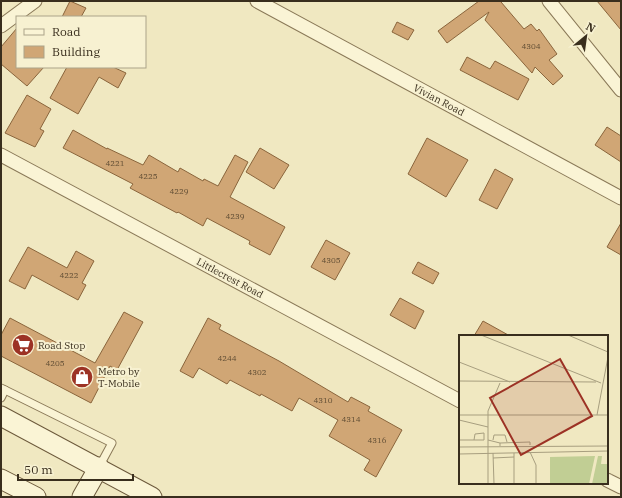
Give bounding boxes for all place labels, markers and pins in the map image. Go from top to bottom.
supermarket icon: Road Stop [10,332,36,358]
place label: Road Stop [38,339,85,352]
shop icon: Metro by T-Mobile [69,364,95,390]
place label: Metro by T-Mobile [98,365,140,390]

